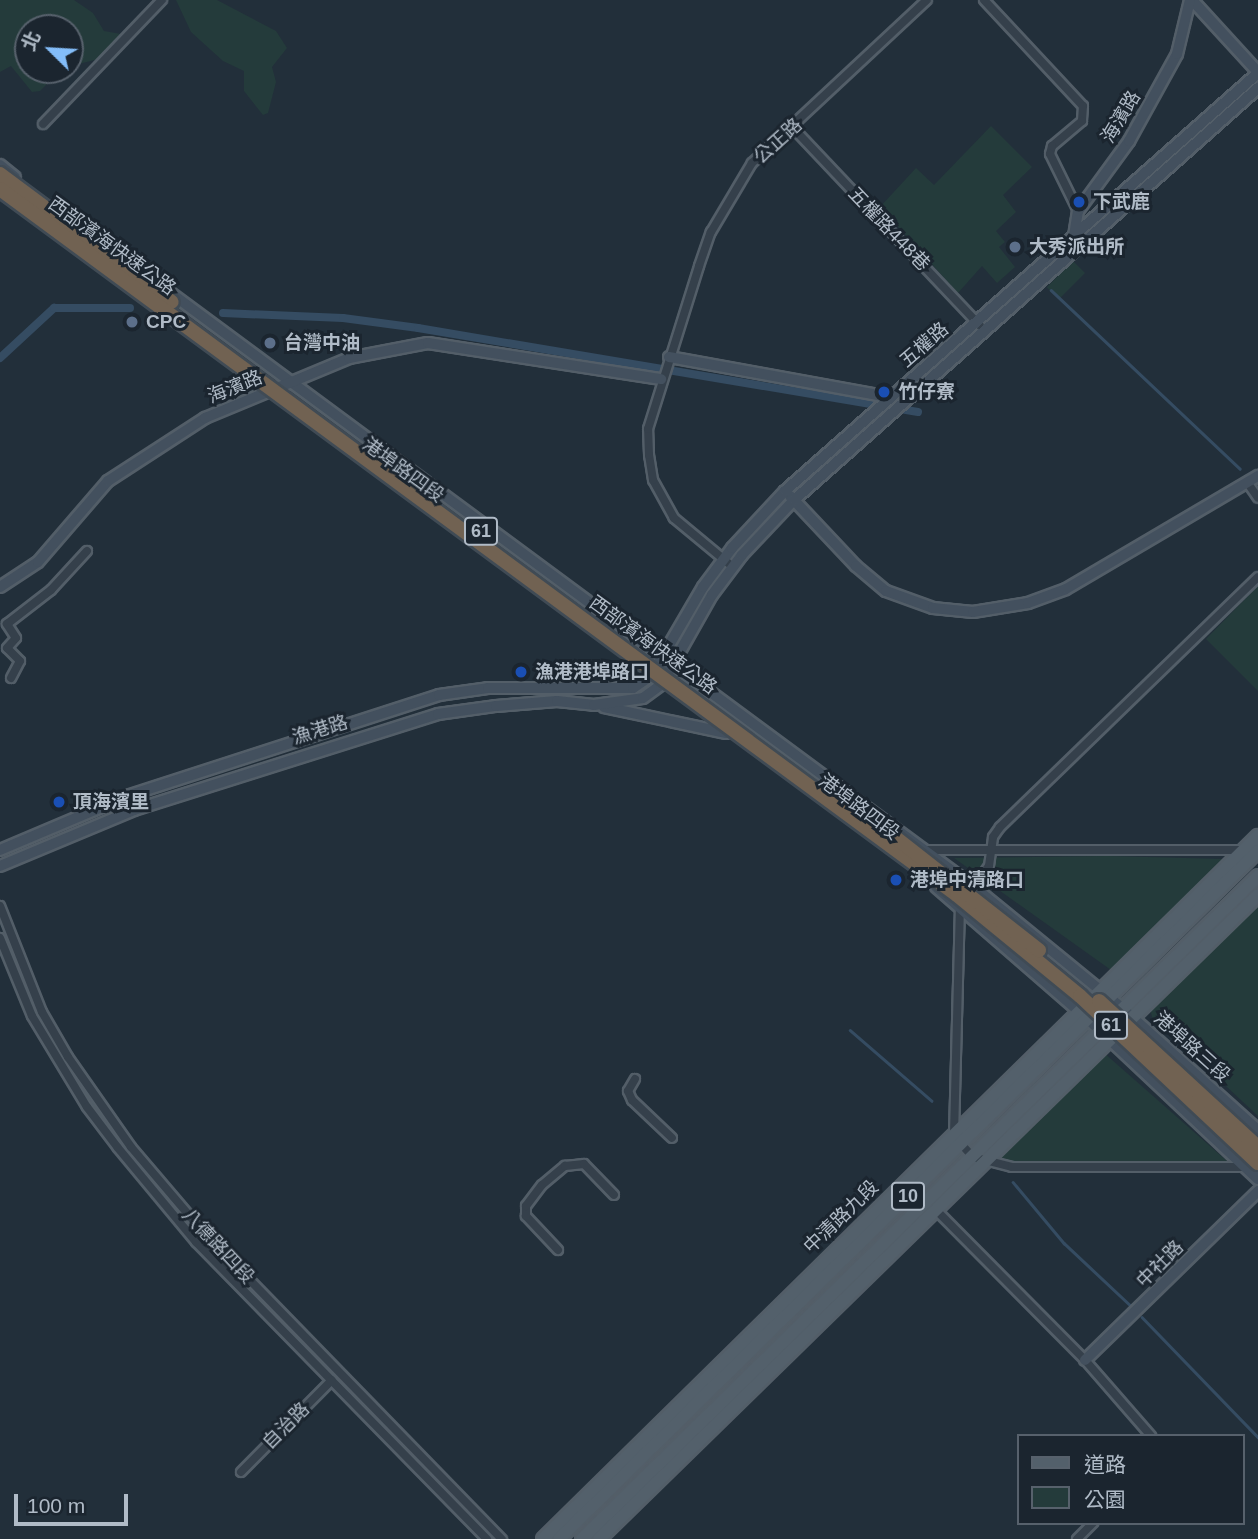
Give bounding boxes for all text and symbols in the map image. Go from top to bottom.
north arrow [14,14,84,84]
text: 北 [18,28,45,54]
street label: 海濱路 [1097,87,1145,147]
street label: 公正路 [749,113,807,169]
street label: 五權路448巷 [843,182,935,276]
place label: 下武鹿 [1093,191,1150,213]
street label: 西部濱海快速公路 [44,192,180,300]
marker: 下武鹿 [1071,194,1087,210]
place label: 大秀派出所 [1029,236,1124,258]
marker: 大秀派出所 [1007,239,1023,255]
place label: CPC [146,311,186,333]
marker: CPC [124,314,140,330]
street label: 五權路 [895,318,953,372]
place label: 台灣中油 [284,332,360,354]
marker: 台灣中油 [262,335,278,351]
street label: 海濱路 [204,366,266,408]
place label: 竹仔寮 [898,381,955,403]
marker: 竹仔寮 [876,384,892,400]
street label: 港埠路四段 [358,433,448,507]
road number: 61 [463,516,498,546]
street label: 西部濱海快速公路 [585,591,721,699]
place label: 漁港港埠路口 [535,661,649,683]
marker: 漁港港埠路口 [513,664,529,680]
street label: 漁港路 [289,711,351,749]
street label: 港埠路四段 [814,769,904,845]
place label: 頂海濱里 [73,791,149,813]
marker: 頂海濱里 [51,794,67,810]
place label: 港埠中清路口 [910,869,1024,891]
marker: 港埠中清路口 [888,872,904,888]
street label: 港埠路三段 [1149,1007,1235,1087]
road number: 61 [1094,1010,1128,1040]
street label: 中清路九段 [799,1176,883,1258]
road number: 10 [890,1182,926,1210]
street label: 八德路四段 [177,1203,259,1289]
street label: 中社路 [1132,1236,1188,1292]
street label: 自治路 [258,1398,314,1454]
legend [1016,1434,1244,1525]
text: 道路 [1084,1453,1126,1476]
scale bar [18,1480,131,1524]
text: 公園 [1084,1488,1126,1511]
text: 100 m [27,1494,85,1517]

